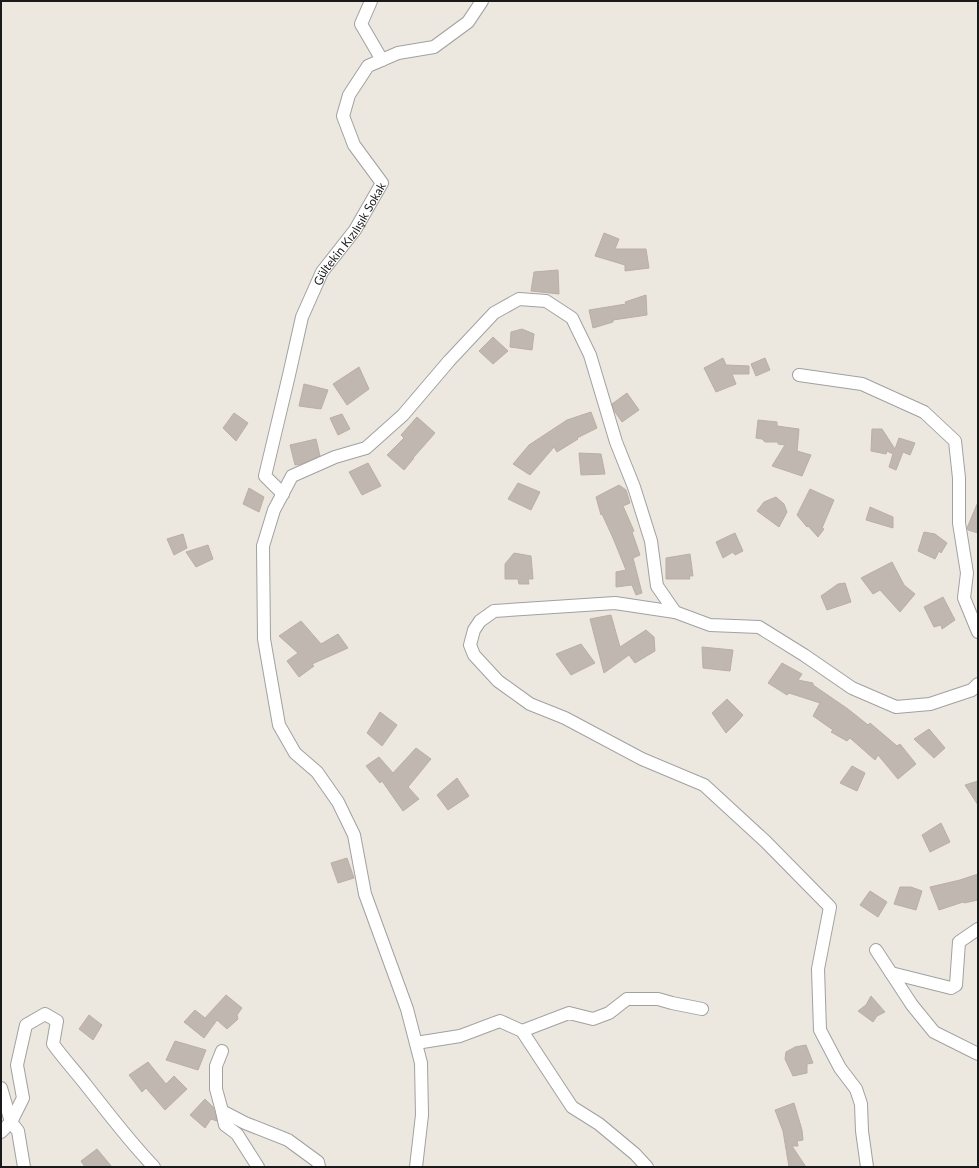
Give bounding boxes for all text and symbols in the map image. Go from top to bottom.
street label: Gültekin Kızılışık Sokak [310,178,389,287]

